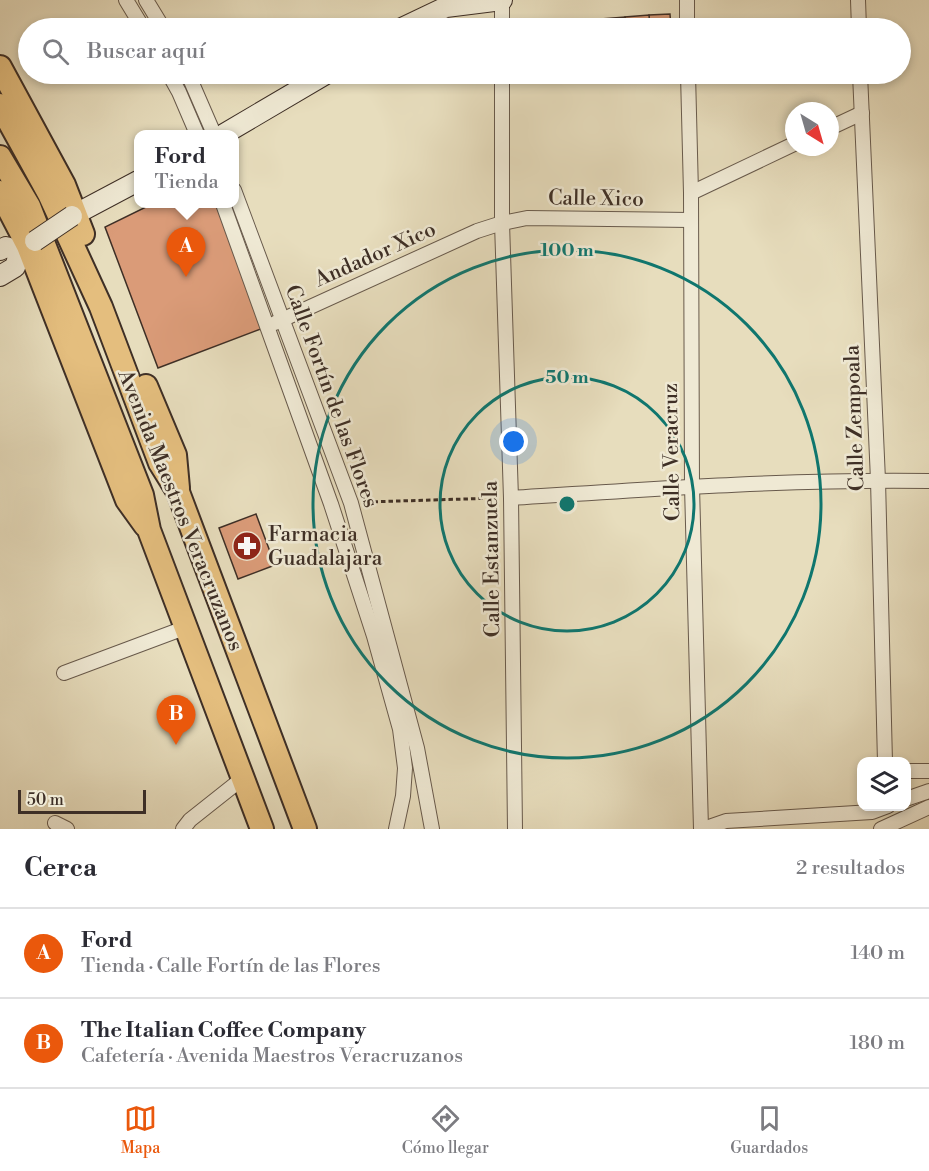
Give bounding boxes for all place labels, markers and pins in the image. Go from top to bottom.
pin: A [166,228,206,277]
centre of rings [557,494,577,514]
place label: Farmacia Guadalajara [268,522,383,572]
pharmacy icon: Farmacia Guadalajara [231,530,263,562]
pin: B [156,696,195,745]

